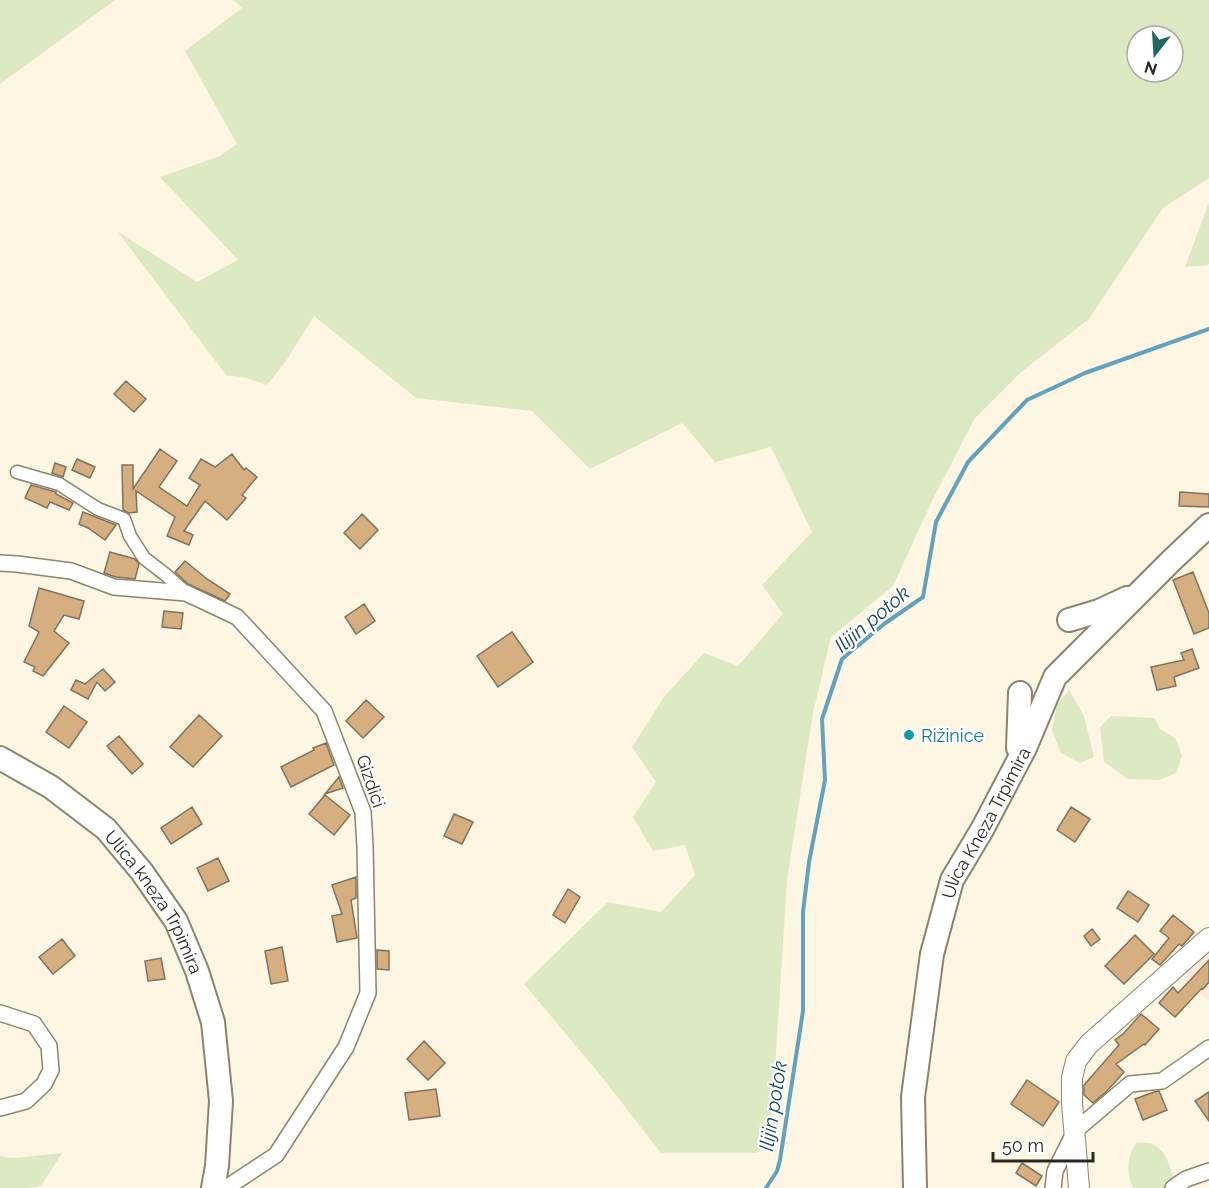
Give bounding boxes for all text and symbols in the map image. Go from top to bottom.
north arrow [1125,24,1185,84]
text: N [1142,57,1159,79]
water label: Ilijin potok [830,580,915,657]
place label: Rižinice [921,725,985,746]
marker: Rižinice [902,728,916,742]
street label: Ulica Kneza Trpimira [937,743,1034,901]
street label: Gizdići [352,752,390,810]
street label: Ulica kneza Trpimira [101,826,207,977]
water label: Ilijin potok [754,1059,792,1153]
scale bar [993,1125,1094,1163]
text: 50 m [1002,1135,1044,1156]

